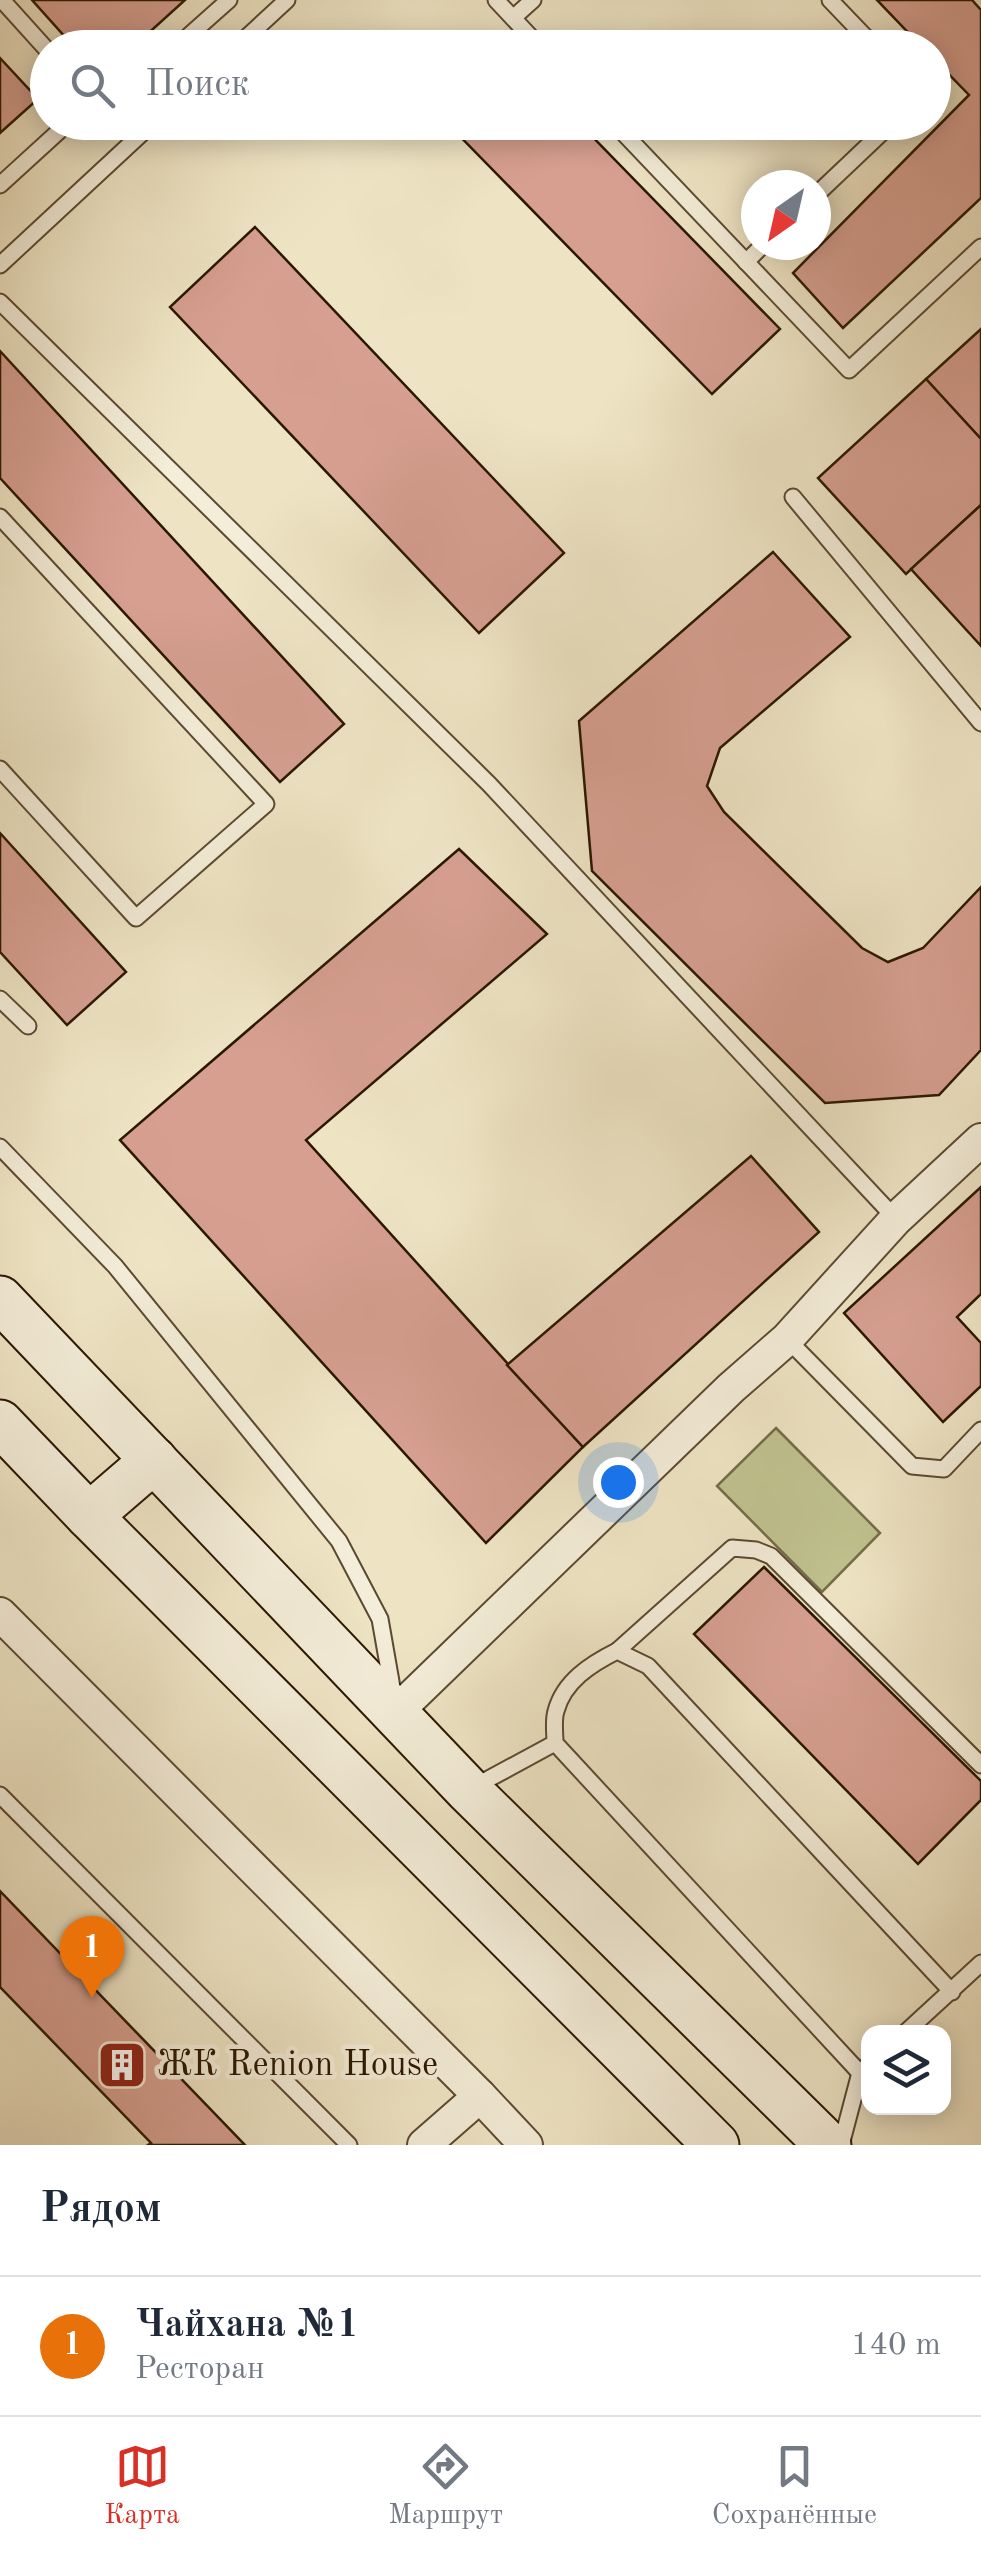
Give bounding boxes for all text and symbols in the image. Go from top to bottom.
search box [30,30,951,140]
icon: search [65,58,120,113]
text: Поиск [145,66,250,104]
north arrow [741,170,831,260]
your location [593,1457,644,1508]
pin: 1 [59,1916,124,1998]
map controls [861,2025,951,2115]
button: layers [861,2025,951,2115]
building icon: ЖК Renion House [96,2039,148,2091]
place label: ЖК Renion House [157,2048,438,2083]
text: Рядом [40,2189,162,2231]
text: Чайхана №1 [135,2307,359,2345]
text: 1 [63,2330,82,2362]
text: 140 m [851,2330,941,2362]
text: Ресторан [135,2354,265,2386]
tab: Карта [104,2439,180,2534]
tab: Маршрут [388,2439,503,2534]
tab: Сохранённые [712,2439,877,2534]

